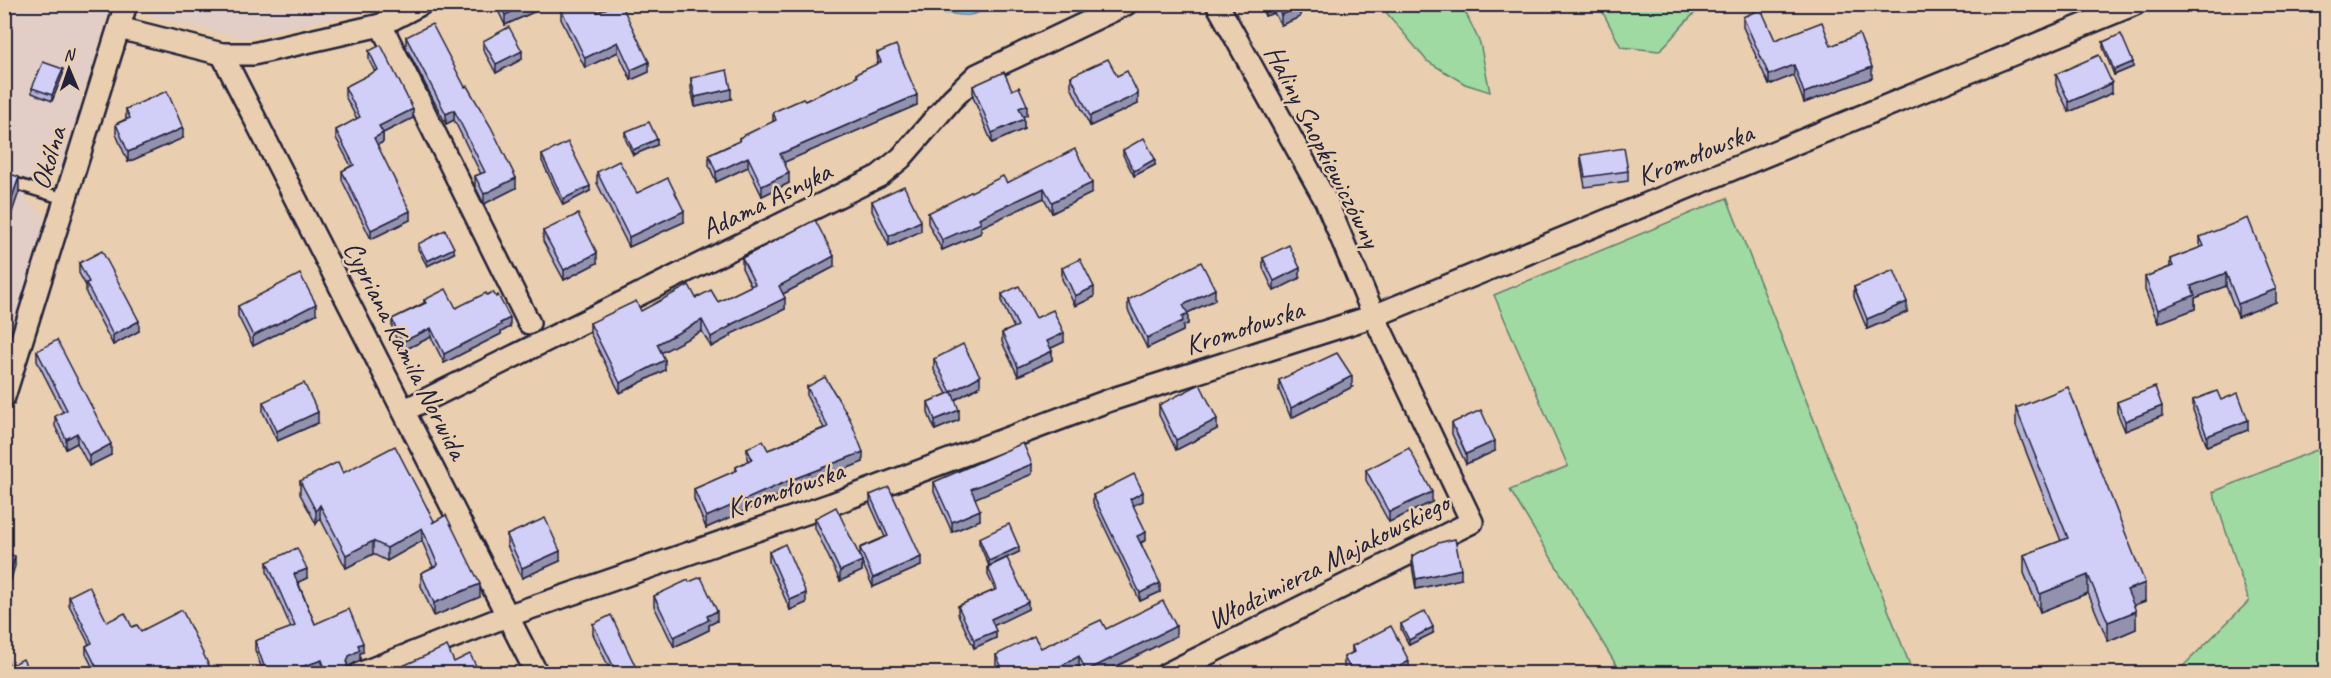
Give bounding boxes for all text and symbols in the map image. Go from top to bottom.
north arrow [39,39,99,99]
street label: Haliny Snopkiewiczówny [1257,39,1390,255]
text: N [63,45,77,65]
street label: Kromołowska [1632,114,1760,193]
street label: Okólna [22,121,75,194]
street label: Adama Asnyka [695,153,838,247]
street label: Cypriana Kamila Norwida [336,235,477,467]
street label: Kromołowska [1180,291,1309,363]
street label: Kromołowska [721,452,850,525]
street label: Włodzimierza Majakowskiego [1201,484,1457,637]

